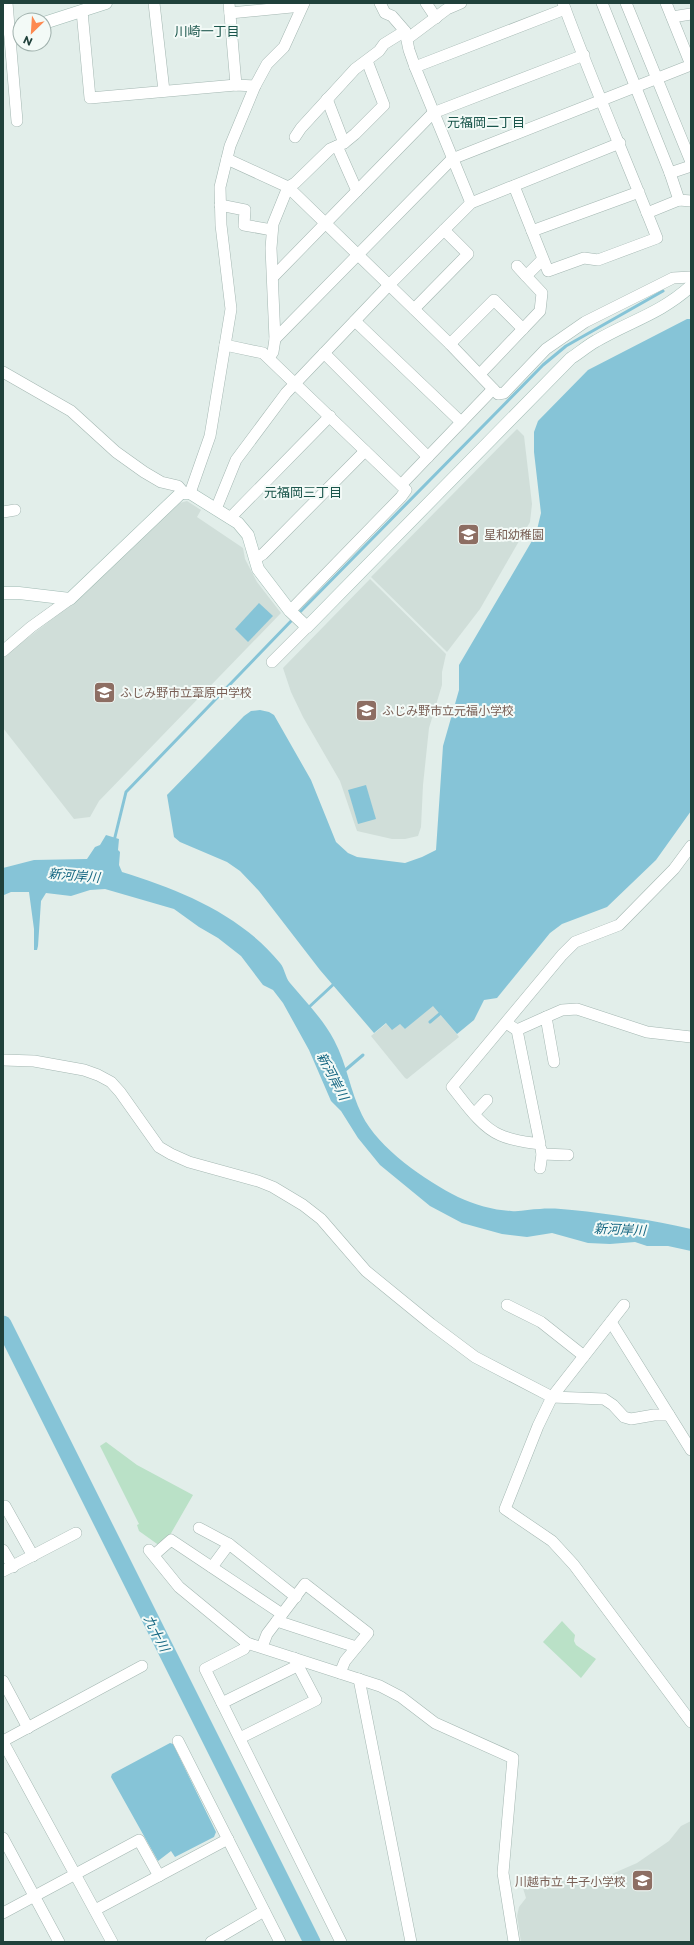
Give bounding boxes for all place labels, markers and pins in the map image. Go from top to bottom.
school or university icon: 星和幼稚園 [455,521,481,547]
place label: 星和幼稚園 [484,527,544,542]
school or university icon: ふじみ野市立葦原中学校 [91,679,117,705]
place label: ふじみ野市立葦原中学校 [120,685,252,700]
school or university icon: ふじみ野市立元福小学校 [354,697,380,723]
place label: ふじみ野市立元福小学校 [382,703,514,718]
school or university icon: 川越市立 牛子小学校 [629,1868,655,1894]
place label: 川越市立 牛子小学校 [515,1874,626,1889]

